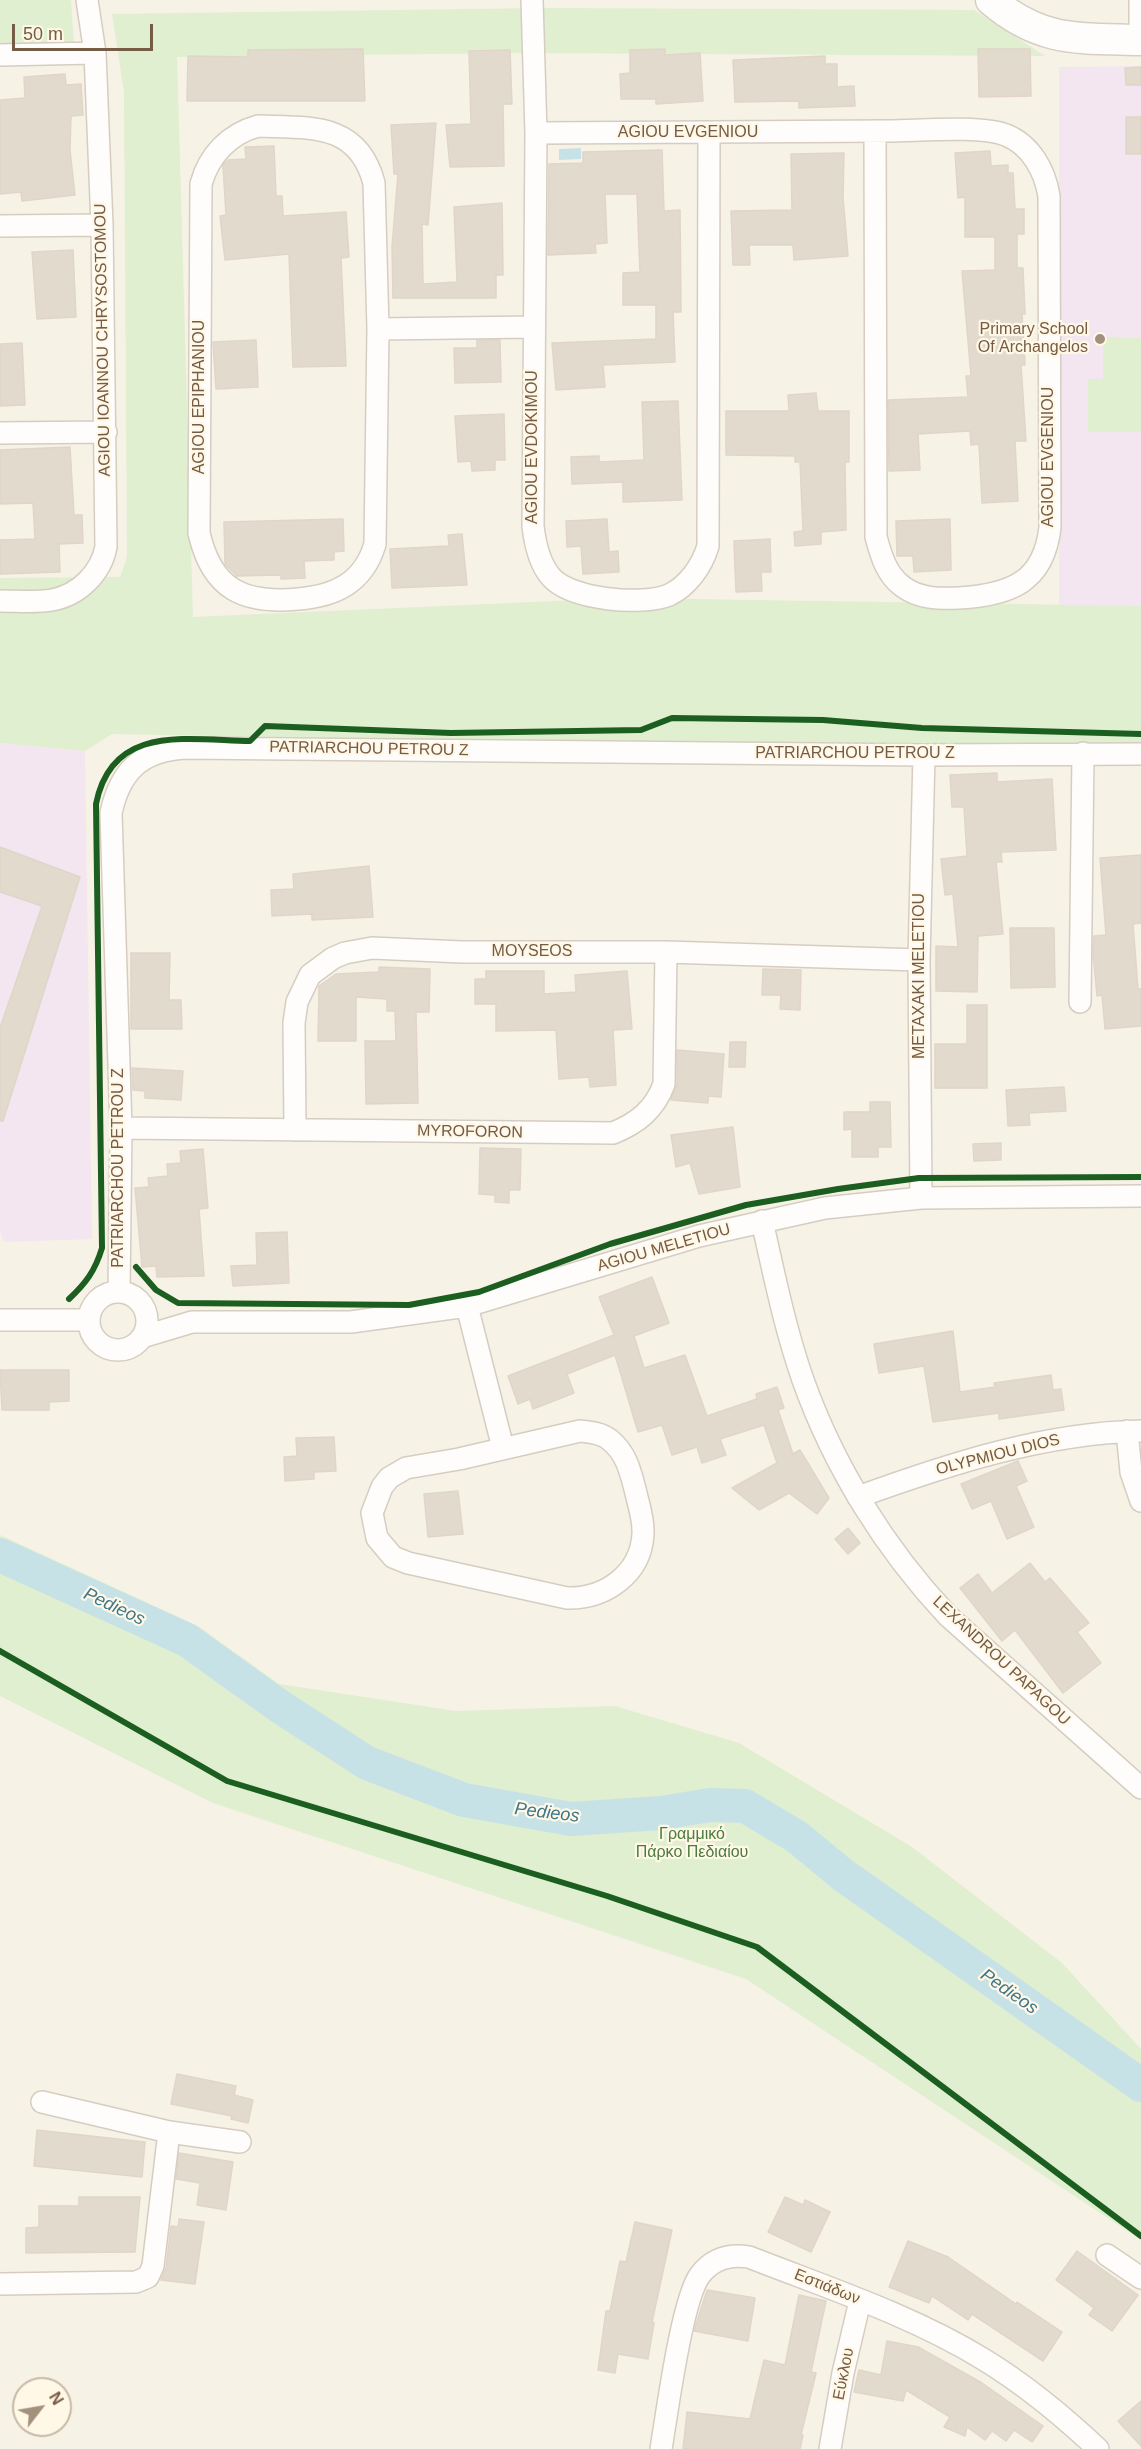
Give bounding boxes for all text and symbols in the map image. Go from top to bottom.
scale bar [15,12,156,50]
text: 50 m [23,24,63,44]
street label: AGIOU EVGENIOU [618,123,758,143]
street label: AGIOU IOANNOU CHRYSOSTOMOU [91,203,115,477]
street label: AGIOU EPIPHANIOU [190,320,210,474]
place label: Primary School Of Archangelos [978,320,1088,358]
marker: Primary School Of Archangelos [1093,332,1107,346]
street label: AGIOU EVDOKIMOU [523,370,543,524]
street label: AGIOU EVGENIOU [1039,387,1059,527]
street label: PATRIARCHOU PETROU Z [269,738,469,760]
street label: PATRIARCHOU PETROU Z [755,744,955,764]
street label: METAXAKI MELETIOU [910,893,930,1059]
street label: MOYSEOS [492,942,572,962]
street label: PATRIARCHOU PETROU Z [109,1068,129,1268]
street label: MYROFORON [417,1121,523,1143]
street label: AGIOU MELETIOU [595,1220,733,1276]
street label: OLYPMIOU DIOS [934,1430,1062,1480]
water label: Pedieos [80,1583,148,1631]
street label: LEXANDROU PAPAGOU [928,1592,1074,1730]
water label: Pedieos [513,1798,581,1828]
park label: Γραμμικό Πάρκο Πεδιαίου [636,1825,748,1863]
water label: Pedieos [976,1964,1042,2020]
street label: Εστιάδων [791,2265,863,2309]
street label: Εύκλου [830,2346,858,2402]
north arrow [12,2377,72,2437]
text: N [46,2389,66,2408]

